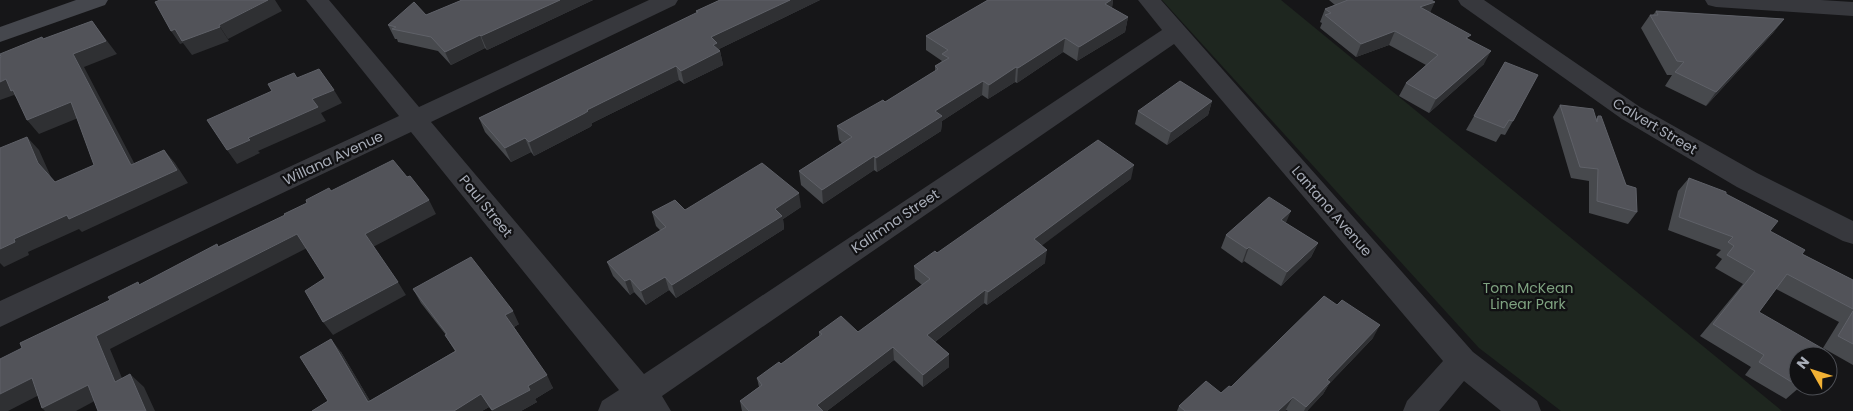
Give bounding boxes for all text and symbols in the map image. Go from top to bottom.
street label: Calvert Street [1609,93,1701,159]
street label: Willana Avenue [280,126,387,190]
street label: Lantana Avenue [1287,162,1377,261]
street label: Paul Street [455,171,517,241]
street label: Kalimna Street [847,184,943,258]
park label: Tom McKean Linear Park [1483,278,1573,314]
north arrow [1788,346,1838,396]
text: N [1792,352,1814,373]

